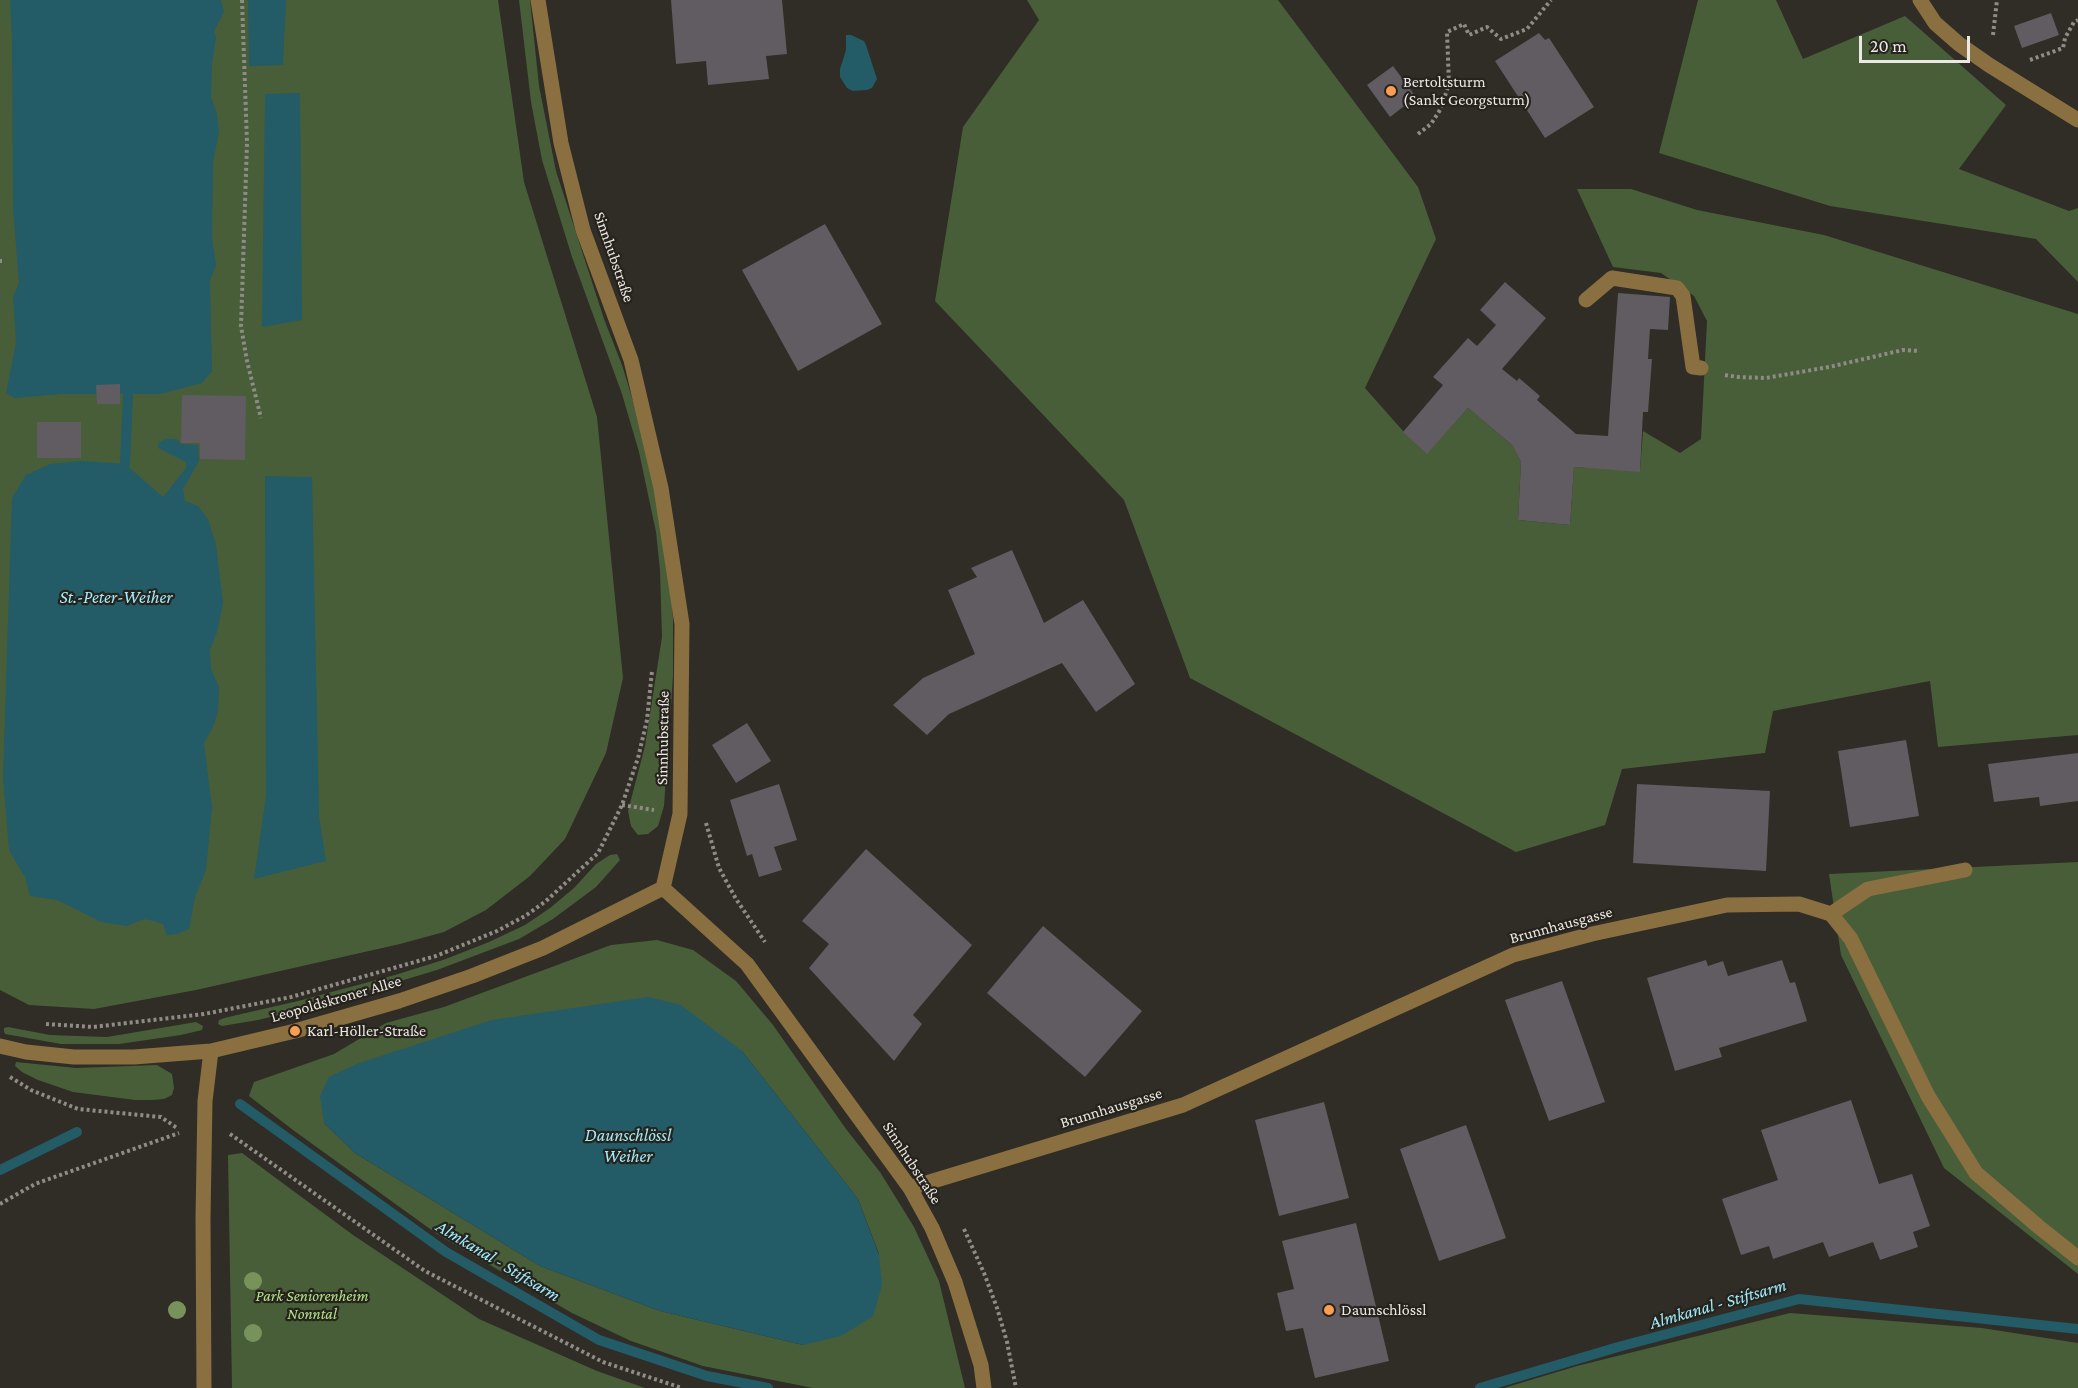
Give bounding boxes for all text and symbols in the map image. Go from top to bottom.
scale bar [1862,24,1973,62]
text: 20 m [1870,36,1907,56]
place label: Bertoltsturm (Sankt Georgsturm) [1403,72,1530,110]
marker: Bertoltsturm (Sankt Georgsturm) [1384,84,1398,98]
street label: Sinnhubstraße [590,209,638,305]
water label: St.-Peter-Weiher [59,586,173,608]
street label: Sinnhubstraße [653,691,673,785]
street label: Brunnhausgasse [1508,902,1614,948]
street label: Leopoldskroner Allee [268,971,404,1027]
place label: Karl-Höller-Straße [307,1021,426,1041]
marker: Karl-Höller-Straße [288,1024,302,1038]
street label: Brunnhausgasse [1058,1083,1164,1133]
street label: Sinnhubstraße [878,1118,946,1208]
water label: Daunschlössl Weiher [585,1124,671,1166]
water label: Almkanal - Stiftsarm [432,1215,564,1307]
water label: Almkanal - Stiftsarm [1647,1274,1789,1334]
park label: Park Seniorenheim Nonntal [256,1286,368,1324]
place label: Daunschlössl [1341,1300,1426,1320]
marker: Daunschlössl [1322,1303,1336,1317]

